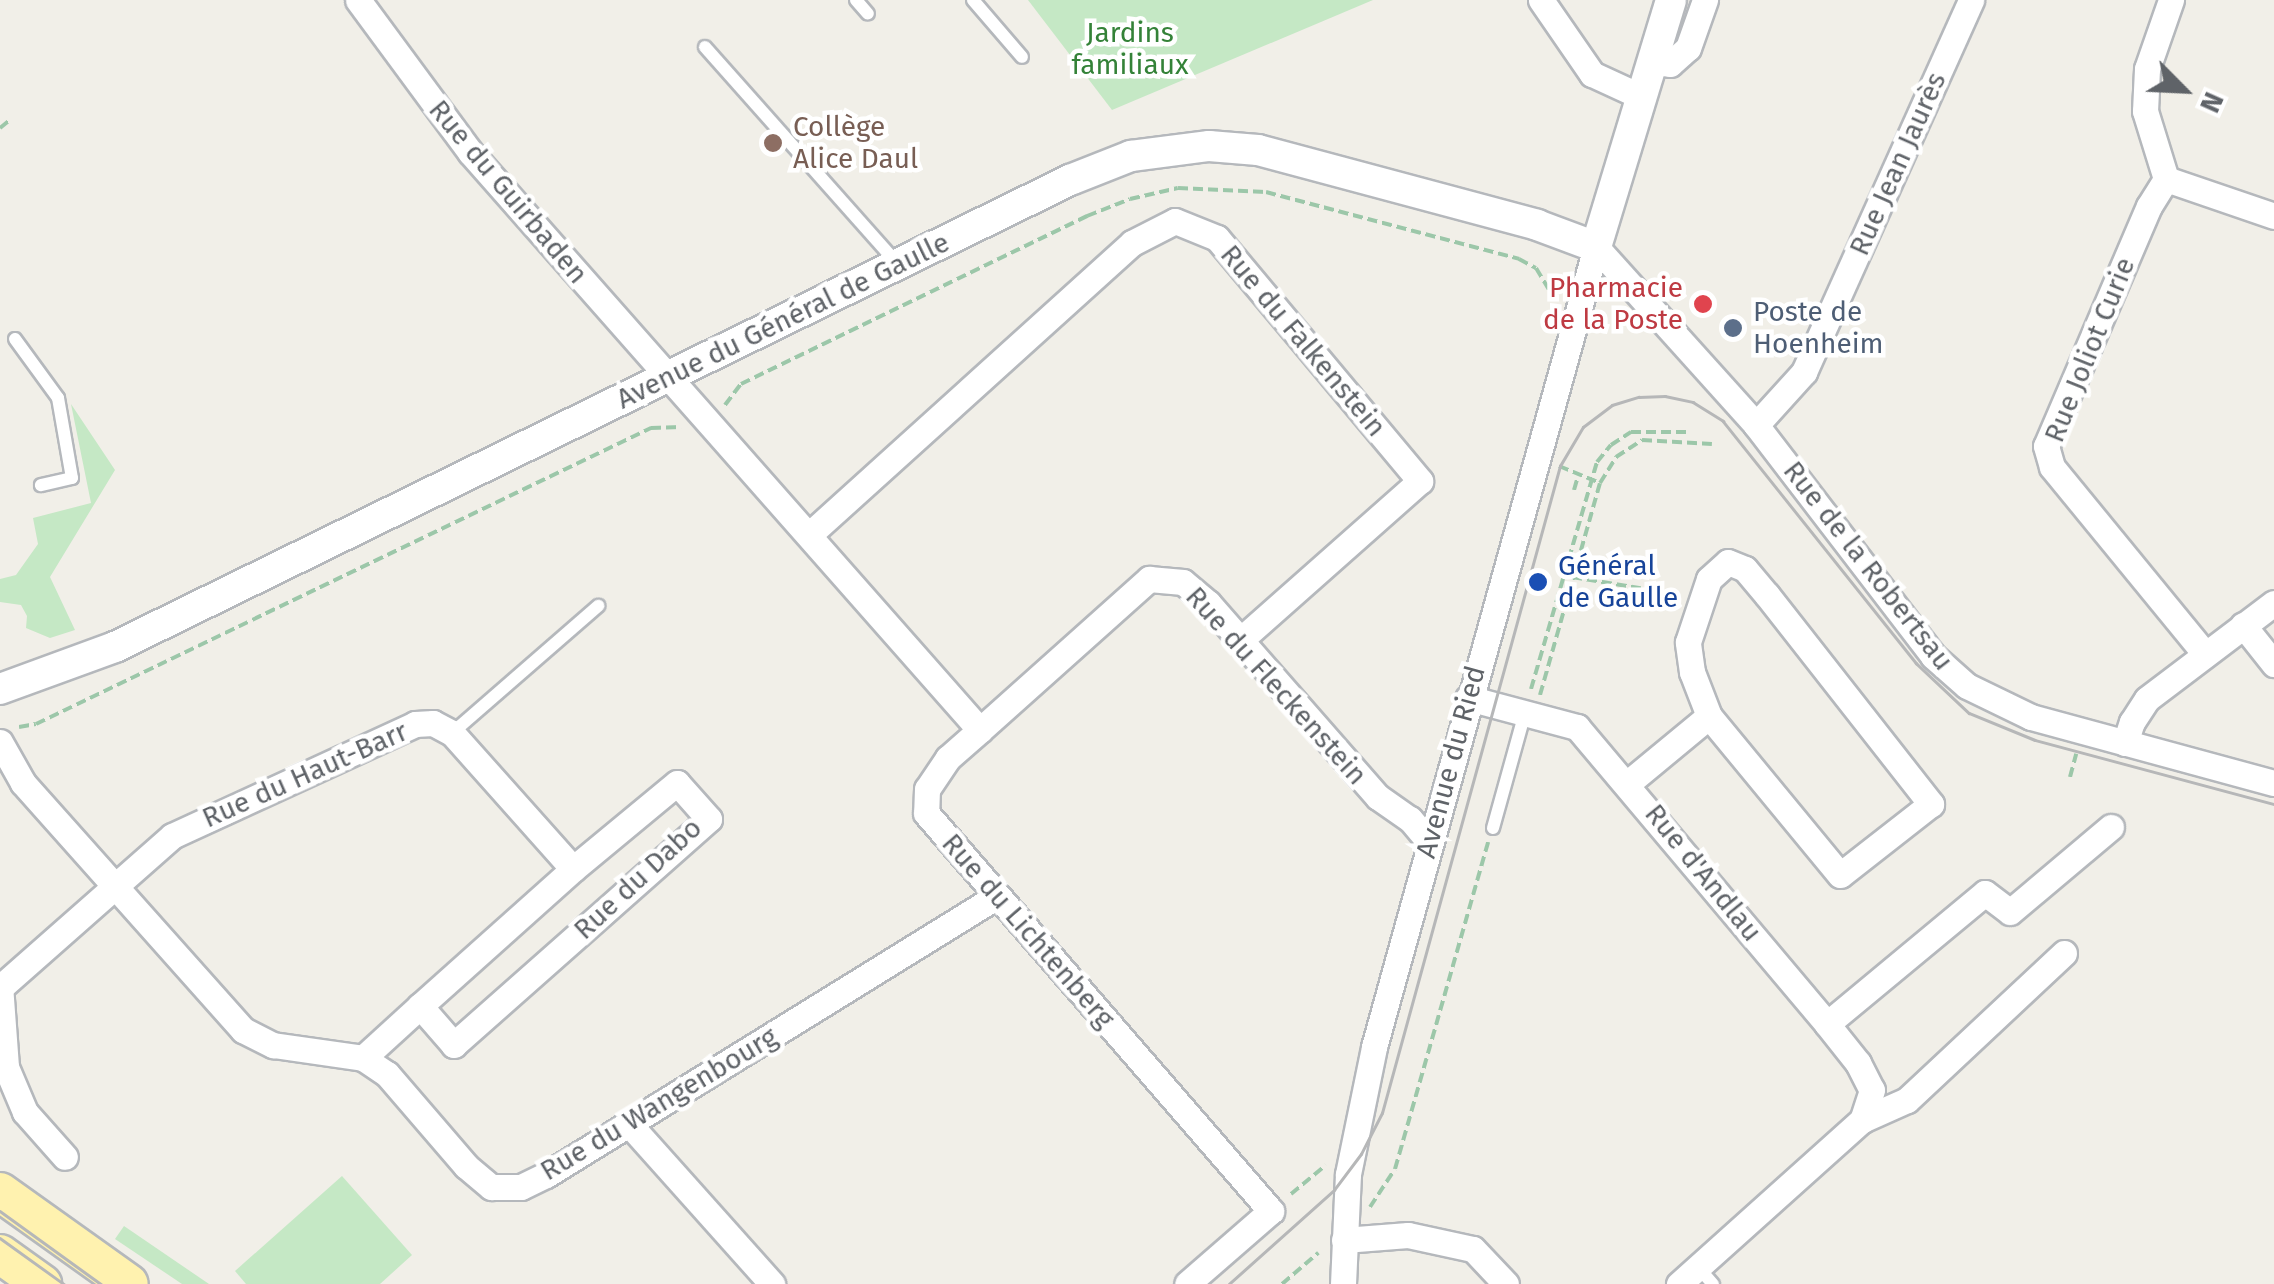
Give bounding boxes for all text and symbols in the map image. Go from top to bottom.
park label: Jardins familiaux [1071,16,1189,82]
north arrow [2134,40,2234,140]
street label: Rue Jean Jaurès [1843,67,1953,261]
text: N [2193,87,2231,118]
street label: Rue du Guirbaden [422,93,594,291]
place label: Collège Alice Daul [793,110,918,176]
marker: Collège Alice Daul [762,132,784,154]
street label: Avenue du Général de Gaulle [611,226,955,416]
street label: Rue du Falkenstein [1213,238,1393,444]
street label: Rue Joliot Curie [2038,253,2142,447]
place label: Pharmacie de la Poste [1543,271,1683,337]
marker: Pharmacie de la Poste [1692,293,1714,315]
place label: Poste de Hoenheim [1753,295,1884,361]
marker: Poste de Hoenheim [1722,317,1744,339]
street label: Rue de la Robertsau [1776,455,1960,677]
place label: Général de Gaulle [1558,549,1678,615]
marker: Général de Gaulle [1527,571,1549,593]
street label: Rue du Fleckenstein [1178,580,1374,792]
street label: Avenue du Ried [1409,662,1493,862]
street label: Rue du Haut-Barr [197,715,413,835]
street label: Rue d'Andlau [1637,798,1769,948]
street label: Rue du Dabo [567,811,709,947]
street label: Rue du Lichtenberg [935,827,1121,1035]
street label: Rue du Wangenbourg [534,1020,784,1188]

